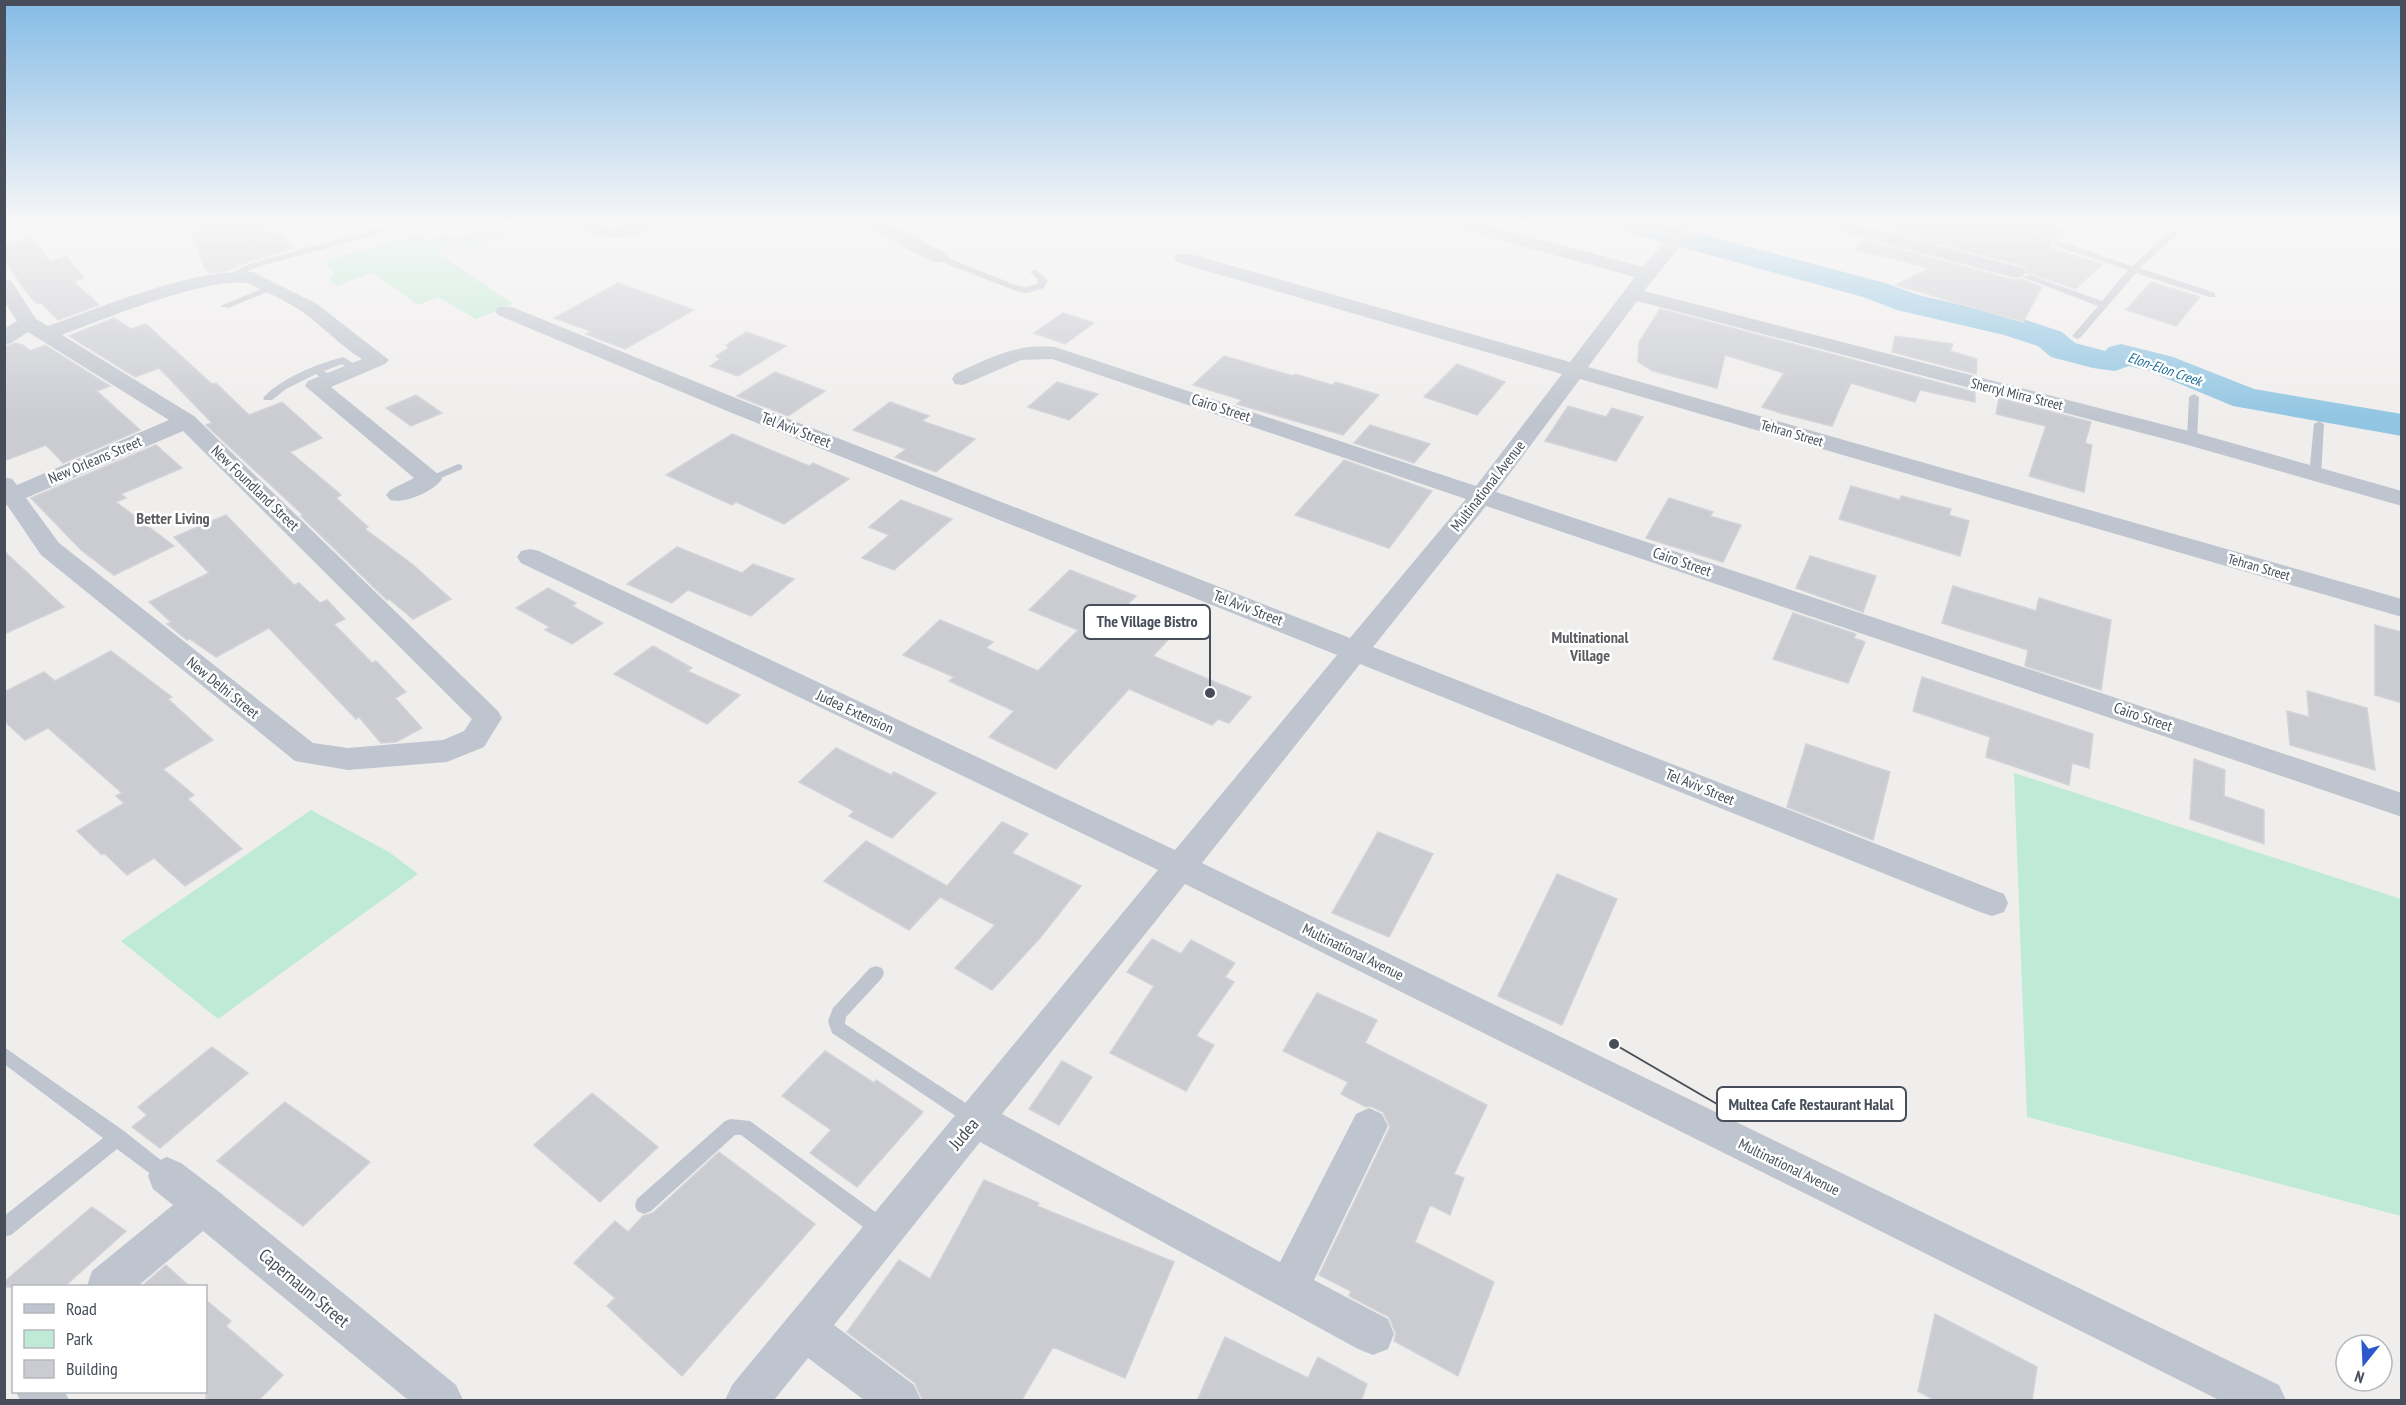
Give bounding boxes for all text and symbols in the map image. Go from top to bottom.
water label: Elon-Elon Creek [2126,348,2206,391]
street label: Sherryl Mirra Street [1969,374,2065,414]
street label: Cairo Street [1189,389,1253,426]
street label: Tel Aviv Street [759,408,834,451]
street label: Tehran Street [1759,415,1826,451]
street label: New Orleans Street [45,431,144,488]
street label: Multinational Avenue [1446,436,1529,535]
street label: New Foundland Street [207,441,303,534]
district label: Better Living [136,508,210,528]
street label: Cairo Street [1650,543,1714,580]
street label: Tehran Street [2226,549,2293,585]
street label: Tel Aviv Street [1211,586,1286,629]
callout: The Village Bistro [1084,605,1210,639]
text: The Village Bistro [1096,611,1198,631]
district label: Multinational Village [1552,627,1628,665]
street label: New Delhi Street [183,653,263,723]
street label: Judea Extension [813,685,897,738]
street label: Cairo Street [2111,698,2175,735]
street label: Tel Aviv Street [1663,764,1738,809]
street label: Multinational Avenue [1300,919,1407,984]
callout: Multea Cafe Restaurant Halal [1717,1087,1906,1121]
text: Multea Cafe Restaurant Halal [1728,1094,1894,1114]
street label: Judea [943,1113,984,1155]
street label: Multinational Avenue [1736,1134,1843,1199]
street label: Capernaum Street [254,1243,354,1332]
legend [12,1285,207,1393]
text: Road [66,1297,97,1320]
text: Park [66,1327,93,1350]
north arrow [2334,1333,2394,1393]
text: Building [66,1357,118,1380]
text: N [2352,1366,2367,1388]

